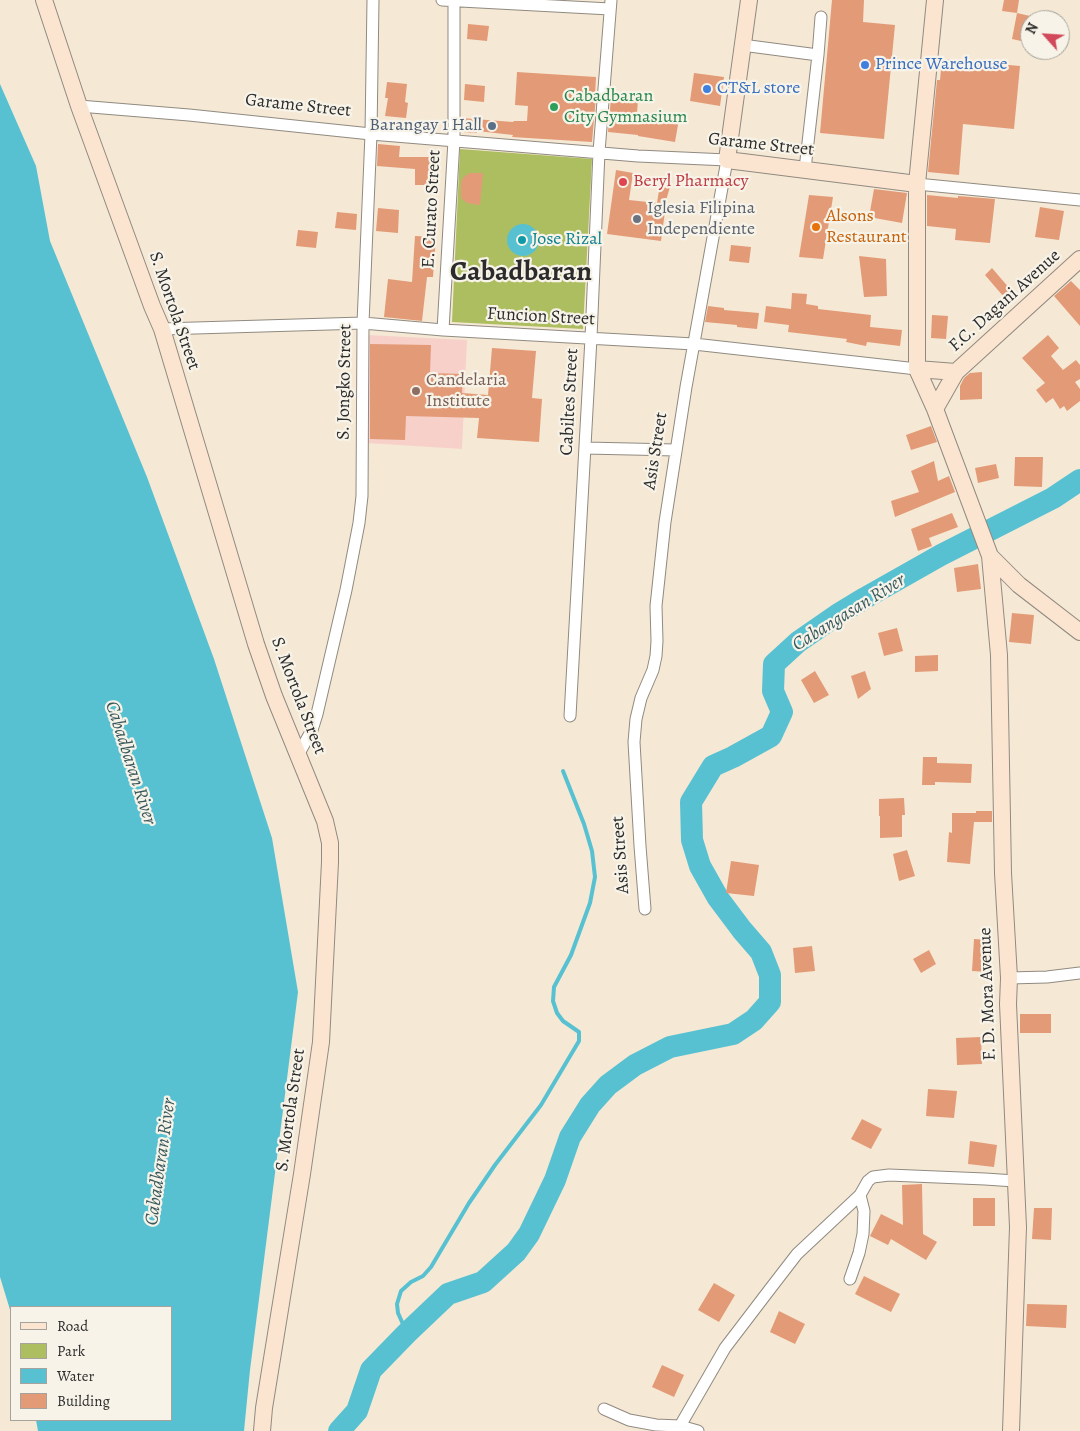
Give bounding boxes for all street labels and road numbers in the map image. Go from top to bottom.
street label: Garame Street [244,90,352,122]
street label: Garame Street [707,129,815,161]
street label: E. Curato Street [418,149,446,269]
street label: F.C. Dagani Avenue [945,245,1065,357]
street label: S. Mortola Street [144,249,204,373]
street label: Funcion Street [486,303,596,331]
street label: S. Jongko Street [333,324,357,440]
street label: Cabiltes Street [556,348,584,456]
street label: Asis Street [639,411,673,491]
street label: S. Mortola Street [266,634,330,758]
street label: Asis Street [608,815,634,895]
street label: F. D. Mora Avenue [975,927,1001,1061]
street label: S. Mortola Street [272,1047,310,1173]

